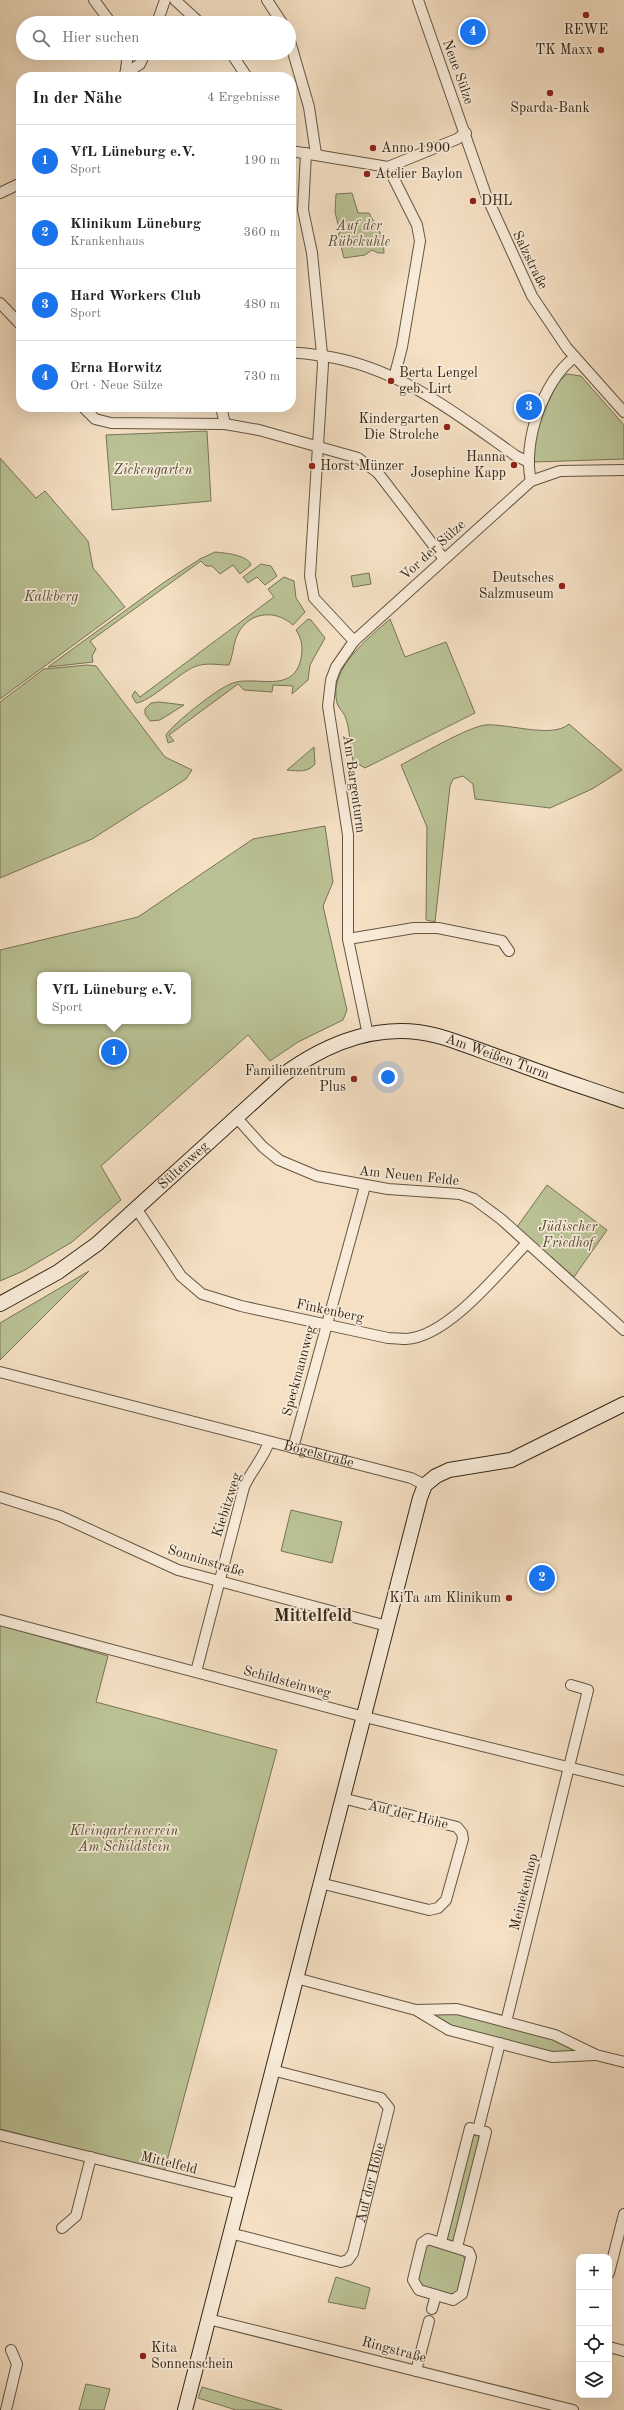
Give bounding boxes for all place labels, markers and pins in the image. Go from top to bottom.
marker: REWE [581,10,591,20]
pin: 4 [460,17,486,47]
place label: REWE [564,23,608,37]
place label: TK Maxx [535,43,593,57]
marker: TK Maxx [596,45,606,55]
marker: Sparda-Bank [545,88,555,98]
place label: Sparda-Bank [510,101,590,115]
place label: Anno 1900 [381,141,450,155]
marker: Anno 1900 [368,143,378,153]
place label: Atelier Baylon [375,167,463,181]
marker: Atelier Baylon [362,169,372,179]
place label: DHL [481,194,512,208]
marker: DHL [468,196,478,206]
place label: Berta Lengel geb. Lirt [399,366,478,396]
marker: Berta Lengel geb. Lirt [386,376,396,386]
pin: 3 [516,392,542,422]
place label: Kindergarten Die Strolche [358,412,439,442]
marker: Kindergarten Die Strolche [442,422,452,432]
place label: Hanna Josephine Kapp [410,450,506,480]
place label: Horst Münzer [320,459,404,473]
marker: Hanna Josephine Kapp [509,460,519,470]
marker: Horst Münzer [307,461,317,471]
place label: Deutsches Salzmuseum [479,571,554,601]
marker: Deutsches Salzmuseum [557,581,567,591]
pin: 1 [101,1037,127,1067]
place label: Familienzentrum Plus [245,1064,346,1094]
marker: Familienzentrum Plus [349,1074,359,1084]
pin: 2 [529,1563,555,1593]
place label: KiTa am Klinikum [389,1591,501,1605]
marker: KiTa am Klinikum [504,1593,514,1603]
place label: Kita Sonnenschein [151,2341,234,2371]
marker: Kita Sonnenschein [138,2351,148,2361]

